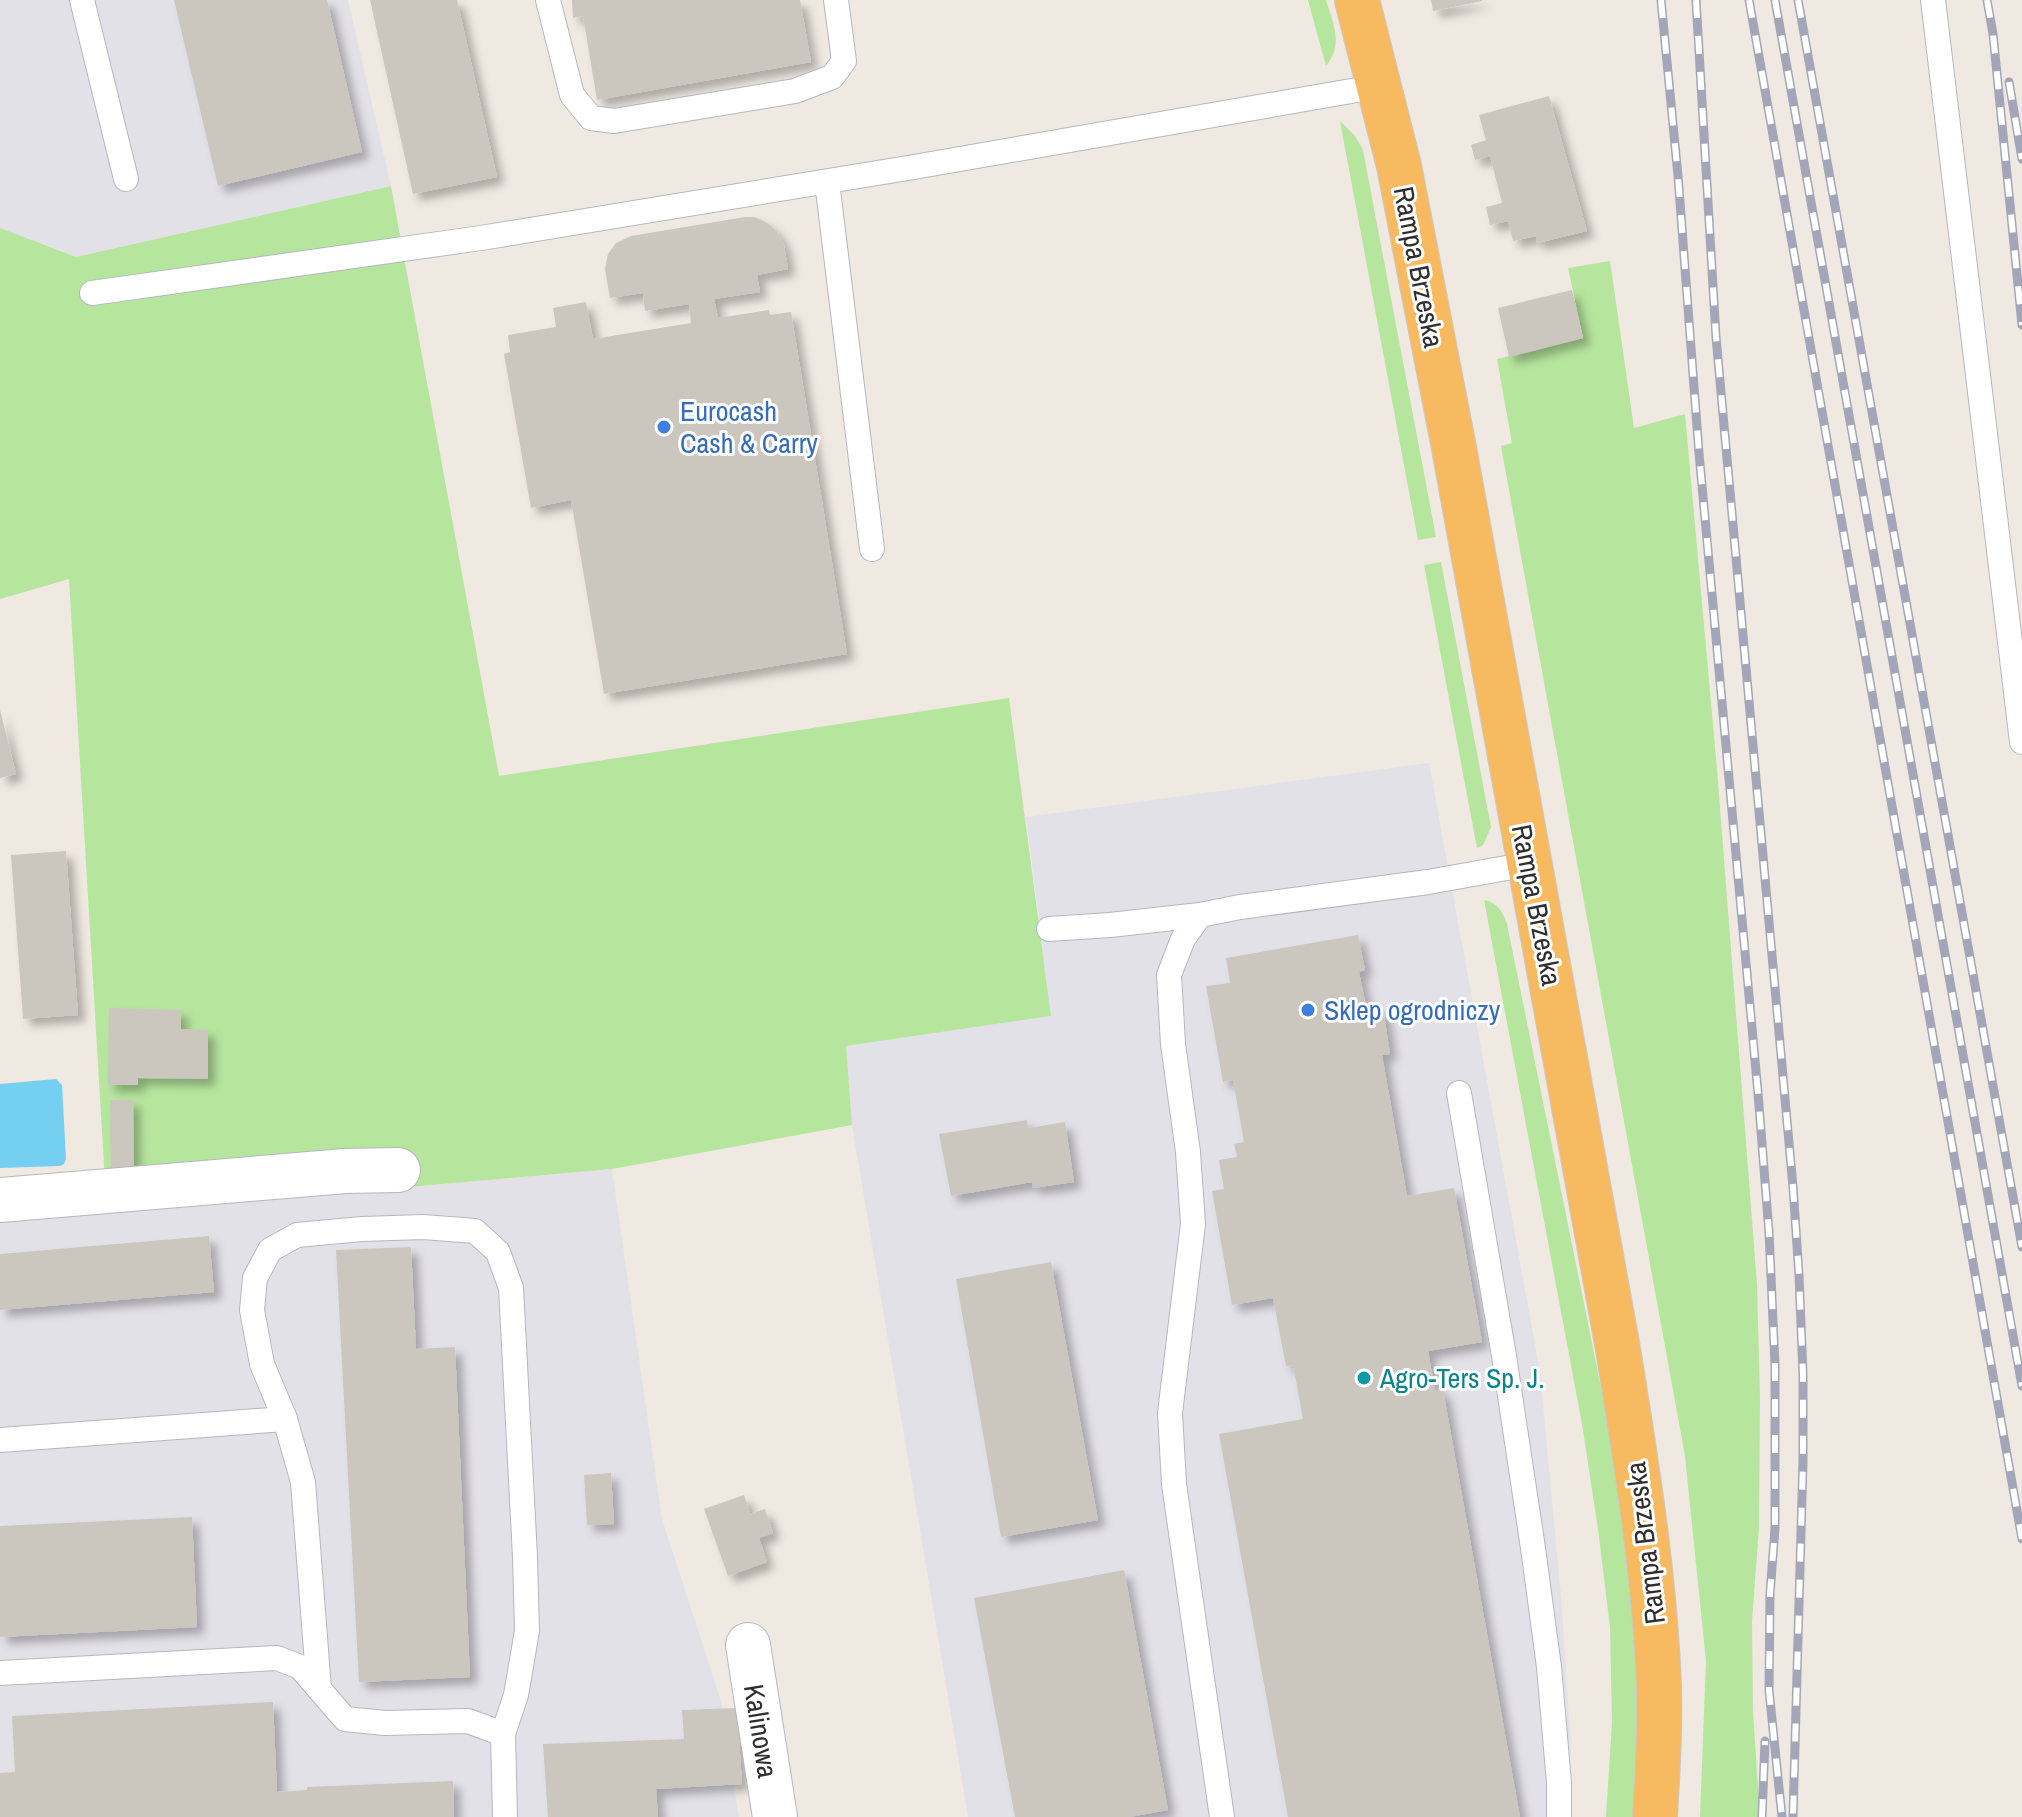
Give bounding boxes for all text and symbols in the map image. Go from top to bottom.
street label: Rampa Brzeska [1385,183,1453,351]
place label: Eurocash Cash & Carry [680,392,818,462]
marker: Eurocash Cash & Carry [655,418,673,436]
street label: Rampa Brzeska [1503,821,1571,989]
place label: Sklep ogrodniczy [1324,991,1501,1029]
marker: Sklep ogrodniczy [1299,1001,1317,1019]
place label: Agro-Ters Sp. J. [1379,1359,1545,1397]
marker: Agro-Ters Sp. J. [1355,1369,1373,1387]
street label: Rampa Brzeska [1616,1459,1674,1626]
street label: Kalinowa [735,1681,787,1781]

